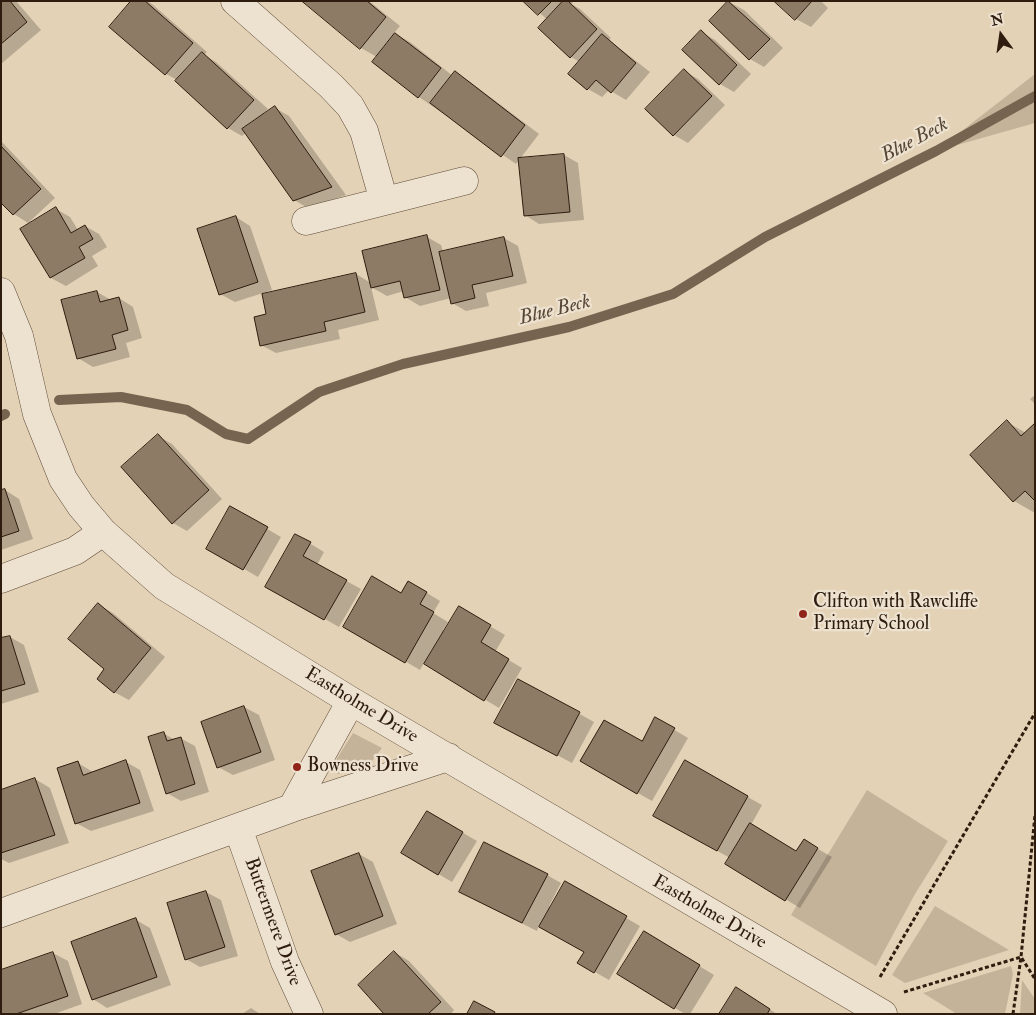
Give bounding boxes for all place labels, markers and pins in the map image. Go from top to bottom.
place label: Clifton with Rawcliffe Primary School [813,592,978,636]
marker: Clifton with Rawcliffe Primary School [797,608,809,620]
place label: Bowness Drive [307,756,418,778]
marker: Bowness Drive [291,761,303,773]

